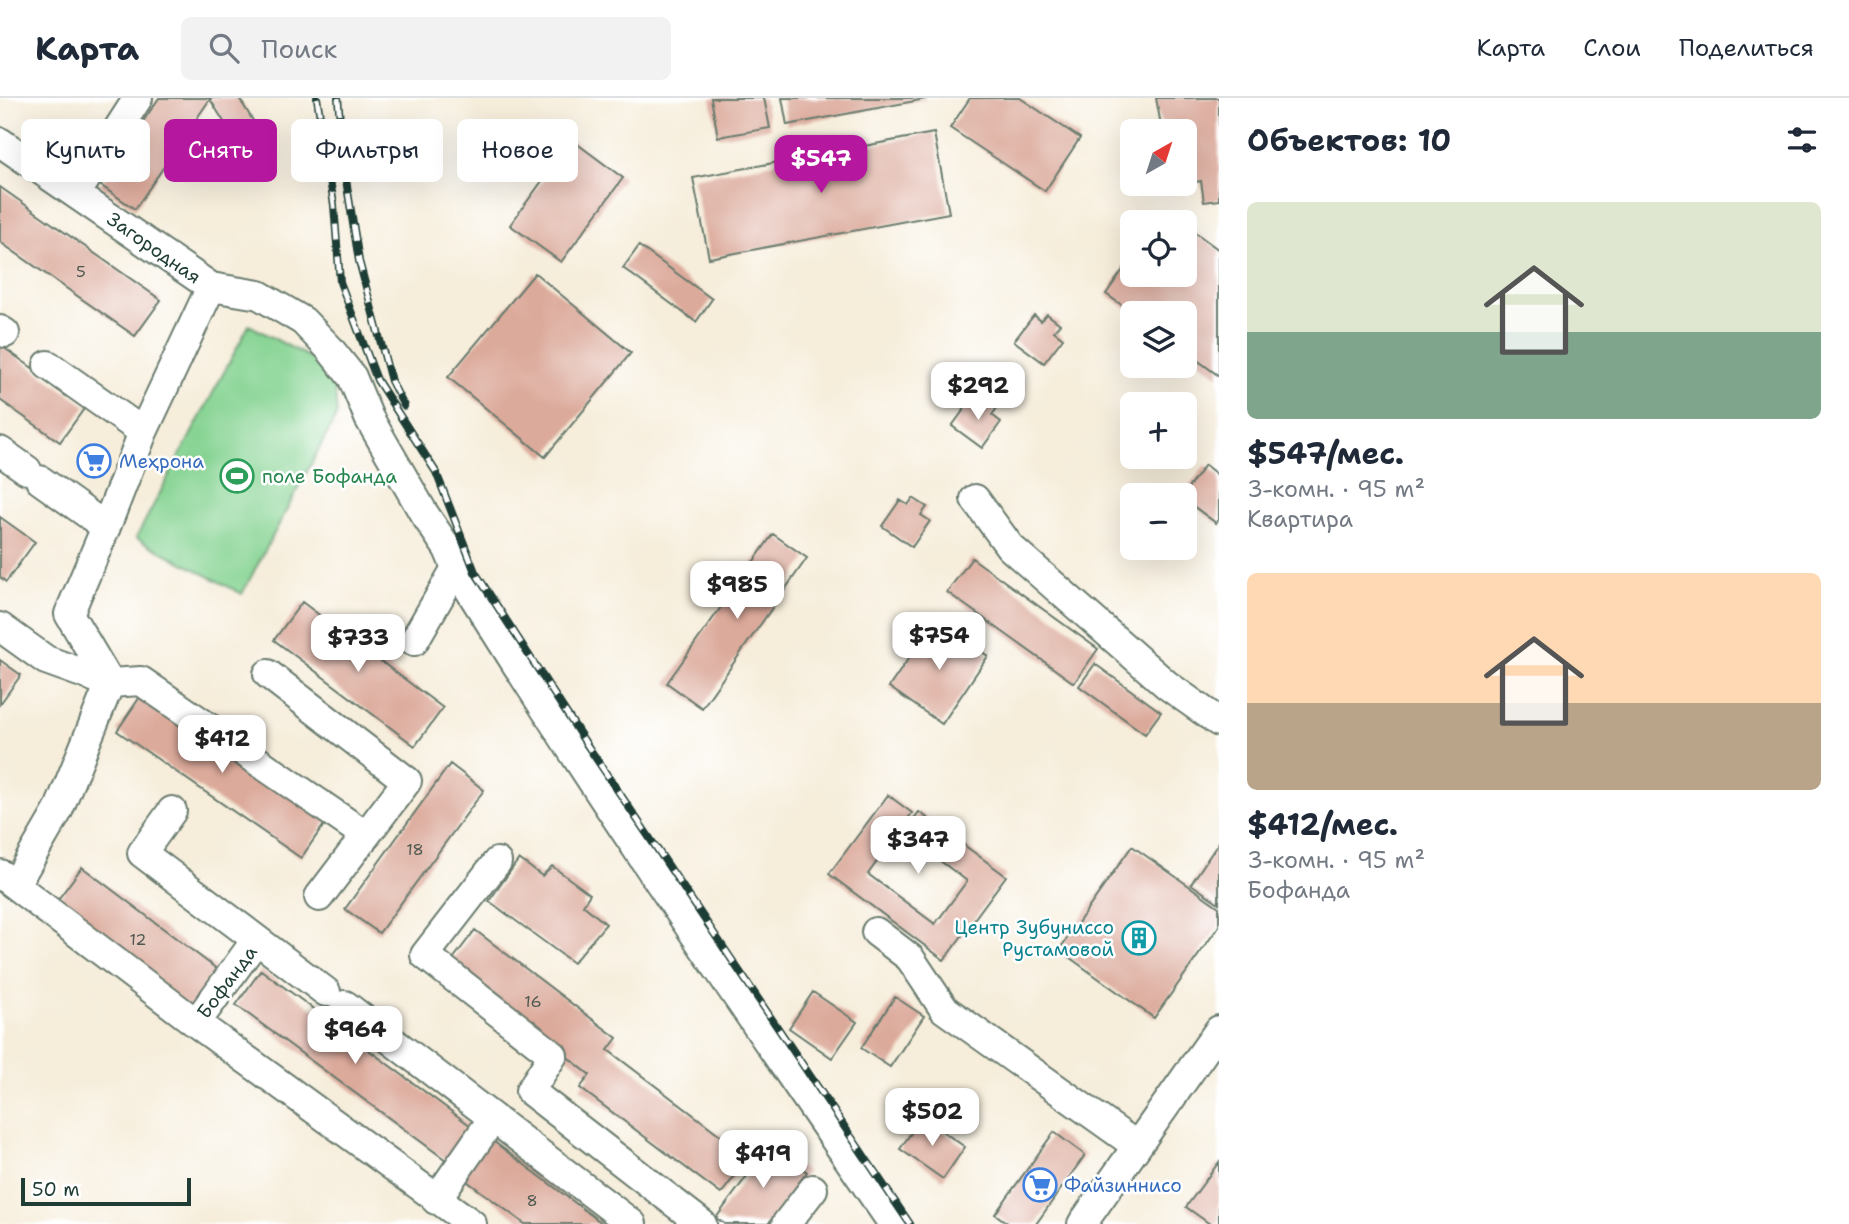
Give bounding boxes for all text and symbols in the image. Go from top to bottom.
search box [181,17,671,80]
text: Карта [35,26,139,71]
icon: search [205,29,243,67]
text: Поиск [261,31,337,66]
text: Карта [1477,32,1545,64]
text: Слои [1583,32,1641,64]
text: Поделиться [1679,32,1814,64]
chip: Купить [21,119,150,182]
chip: Снять [164,119,277,182]
chip: Фильтры [291,119,443,182]
chip: Новое [457,119,578,182]
north arrow [1120,119,1197,196]
map controls [1120,119,1197,560]
text: Объектов: 10 [1247,120,1451,161]
icon: filters [1783,121,1821,159]
pin: $547 [780,136,862,195]
text: $547 [790,143,852,173]
street label: Загородная [102,206,206,290]
button: locate [1120,210,1197,287]
icon: home [1471,247,1597,373]
house number: 5 [76,261,86,282]
button: layers [1120,301,1197,378]
pin: $292 [937,362,1019,422]
text: $292 [947,370,1009,400]
button: + [1120,392,1197,469]
text: $547/мес. [1247,433,1404,474]
supermarket icon: Меҳрона [75,442,113,480]
place label: Меҳрона [119,449,204,474]
sports icon: поле Бофанда [218,457,256,495]
place label: поле Бофанда [262,464,397,489]
text: 3-комн. · 95 m² [1247,474,1425,504]
button: − [1120,483,1197,560]
text: Квартира [1247,504,1353,534]
pin: $985 [696,561,778,621]
text: $985 [706,569,768,599]
pin: $754 [898,612,980,672]
pin: $733 [317,614,399,674]
icon: home [1471,618,1597,744]
text: $754 [908,620,970,650]
text: $733 [327,622,389,652]
pin: $412 [181,716,263,775]
text: $412 [194,723,250,753]
text: $412/мес. [1247,804,1398,845]
pin: $347 [877,816,959,876]
text: $347 [887,824,949,854]
house number: 18 [406,839,424,860]
text: 3-комн. · 95 m² [1247,845,1425,875]
text: Бофанда [1247,875,1350,905]
place label: Центр Зубуниссо Рустамовой [954,915,1114,962]
building icon: Центр Зубуниссо Рустамовой [1120,919,1158,957]
house number: 12 [129,929,147,950]
street label: Бофанда [191,940,263,1024]
house number: 16 [524,991,542,1012]
pin: $964 [314,1006,396,1066]
text: $964 [323,1014,387,1044]
pin: $502 [891,1088,973,1148]
text: $502 [901,1096,963,1126]
pin: $419 [722,1130,804,1190]
text: $419 [735,1138,791,1168]
supermarket icon: Файзиннисо [1021,1166,1059,1204]
place label: Файзиннисо [1064,1173,1182,1198]
scale bar [21,1175,191,1207]
text: 50 m [32,1177,80,1202]
house number: 8 [526,1190,538,1211]

